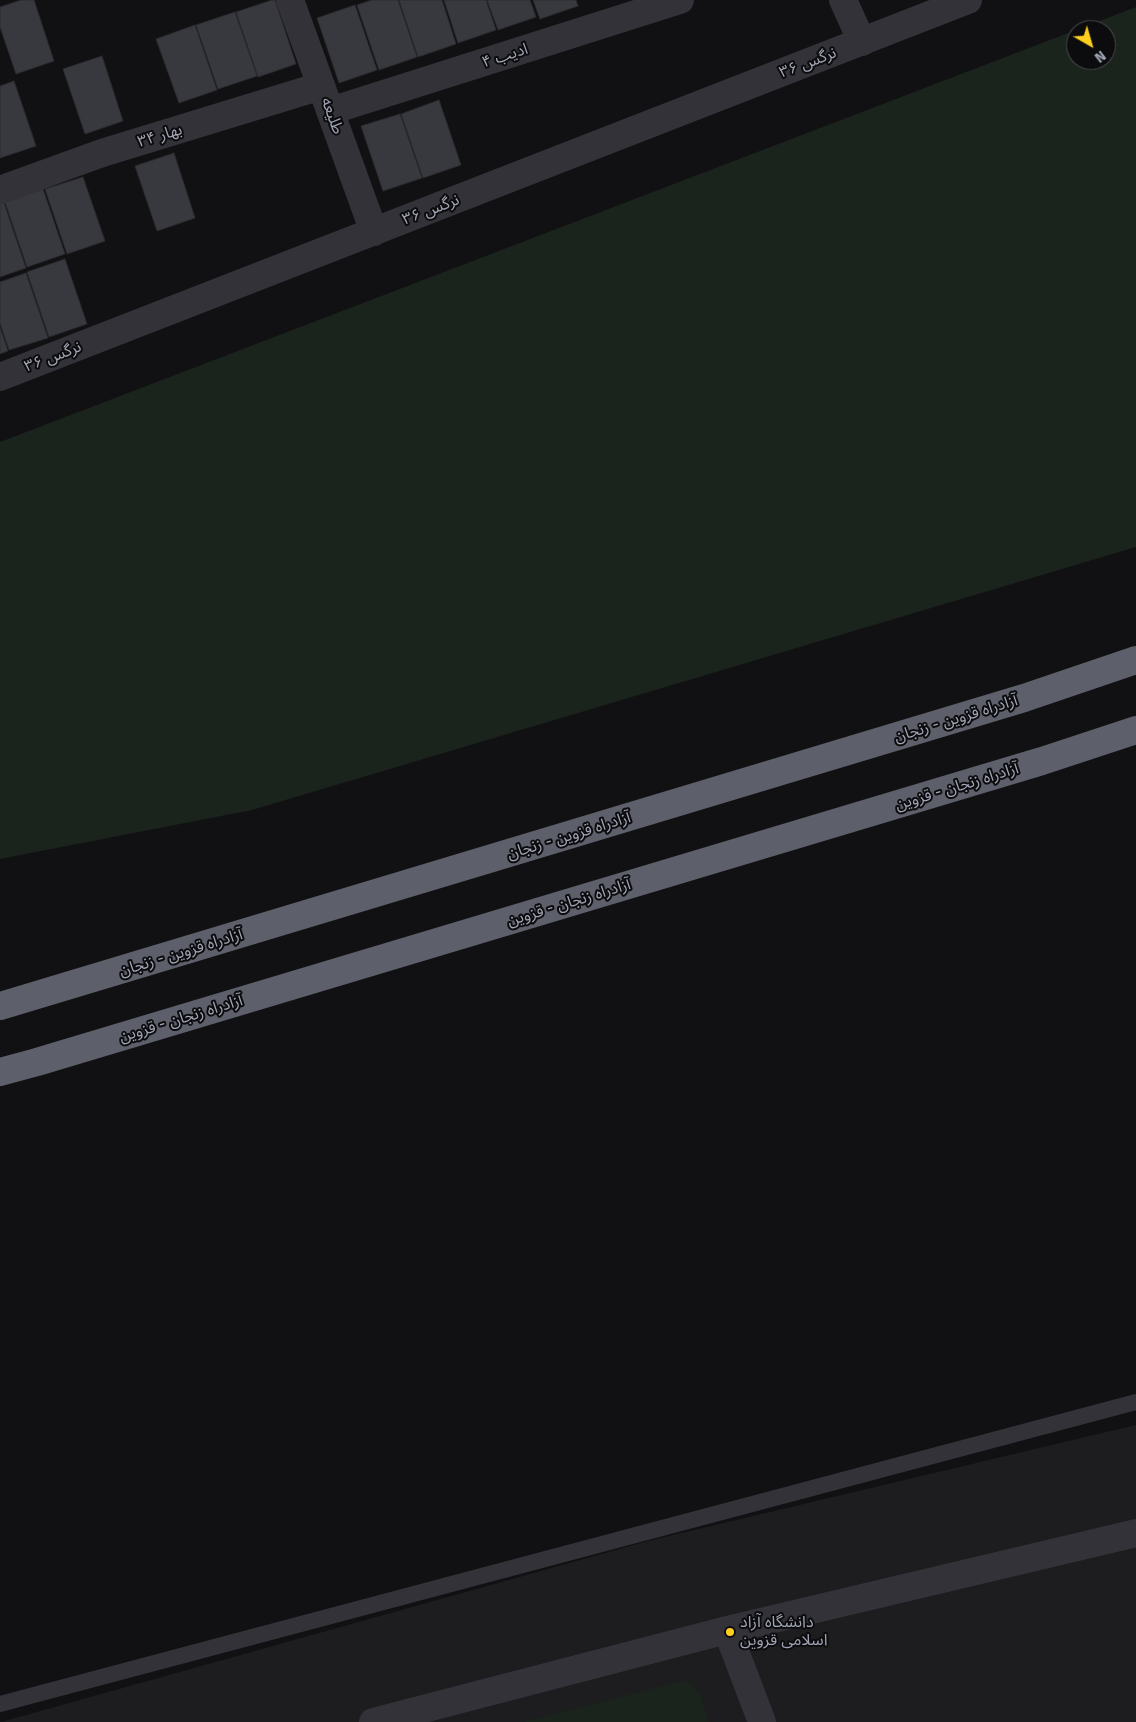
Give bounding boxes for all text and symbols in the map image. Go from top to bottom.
north arrow [1066,20,1116,70]
street label: ادیب ۴ [480,40,530,72]
street label: نرگس ۳۶ [777,43,839,83]
text: N [1091,47,1109,66]
street label: طلیعه [317,95,347,137]
street label: بهار ۳۴ [135,120,185,152]
street label: نرگس ۳۶ [400,190,462,230]
street label: نرگس ۳۶ [22,337,84,377]
street label: آزادراه قزوین - زنجان [892,691,1020,747]
street label: آزادراه زنجان - قزوین [893,759,1021,815]
street label: آزادراه قزوین - زنجان [505,808,633,864]
street label: آزادراه زنجان - قزوین [505,875,633,931]
street label: آزادراه قزوین - زنجان [117,925,245,981]
street label: آزادراه زنجان - قزوین [117,991,245,1047]
place label: دانشگاه آزاد اسلامی قزوین [740,1613,827,1651]
marker: دانشگاه آزاد اسلامی قزوین [724,1626,736,1638]

